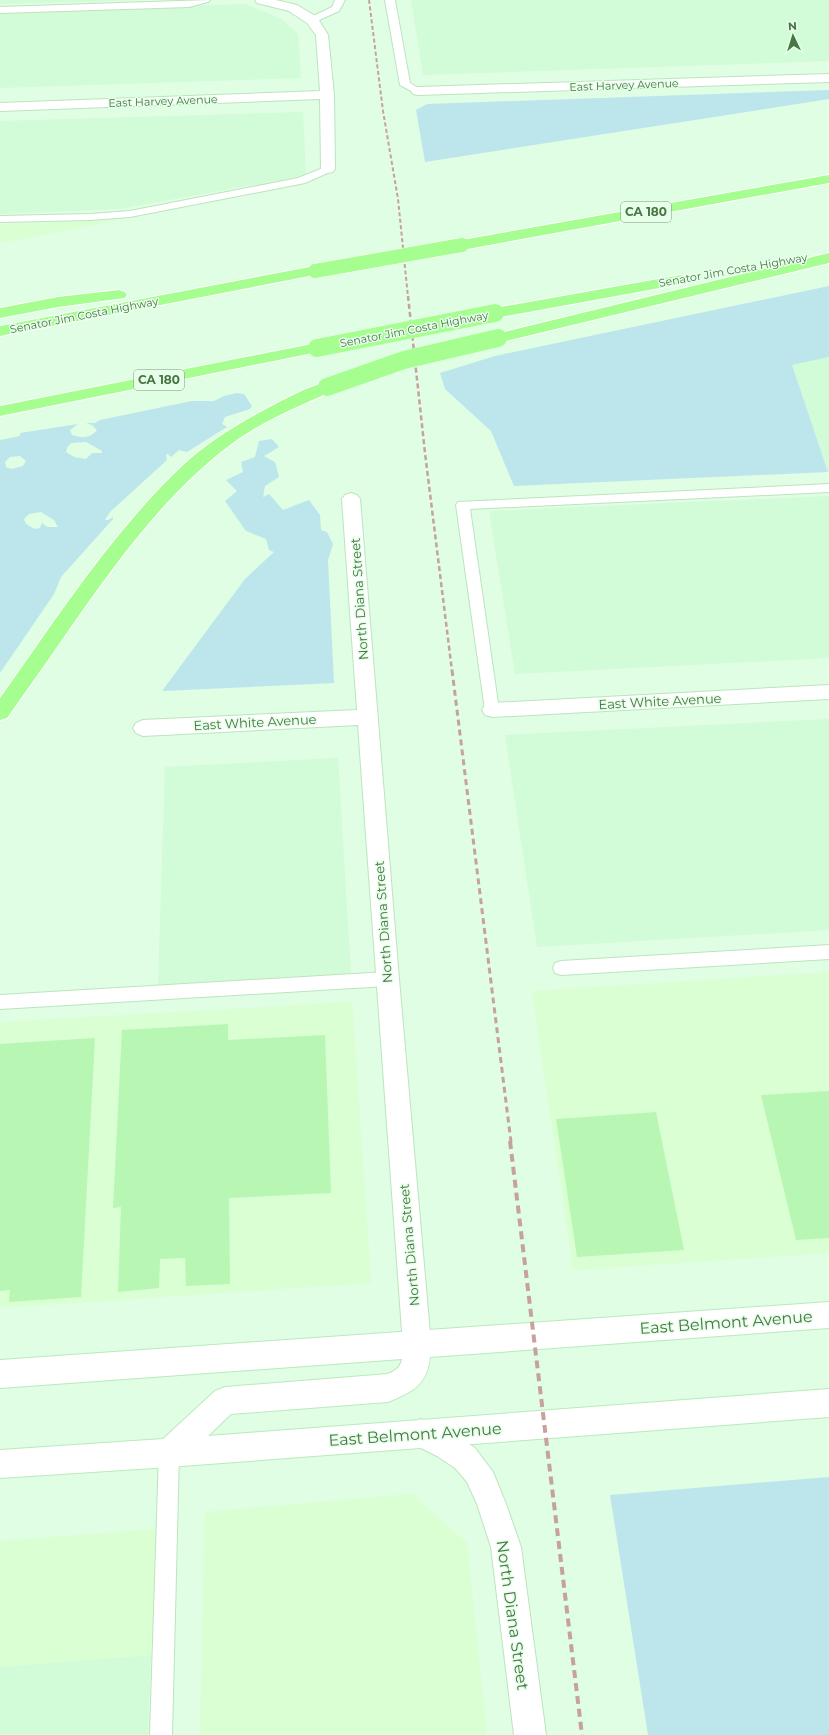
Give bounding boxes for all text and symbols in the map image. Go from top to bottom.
north arrow [773,16,813,56]
text: N [787,19,797,33]
street label: East Harvey Avenue [569,76,679,94]
street label: East Harvey Avenue [108,92,218,110]
road number: CA 180 [621,202,671,222]
street label: Senator Jim Costa Highway [658,250,808,290]
street label: Senator Jim Costa Highway [9,294,159,336]
street label: Senator Jim Costa Highway [339,308,489,350]
road number: CA 180 [134,370,184,390]
street label: North Diana Street [347,537,371,661]
street label: East White Avenue [598,690,722,712]
street label: East White Avenue [193,711,317,733]
street label: North Diana Street [371,860,395,984]
street label: North Diana Street [396,1183,422,1307]
street label: East Belmont Avenue [639,1307,813,1338]
street label: East Belmont Avenue [328,1419,502,1450]
street label: North Diana Street [493,1539,532,1692]

